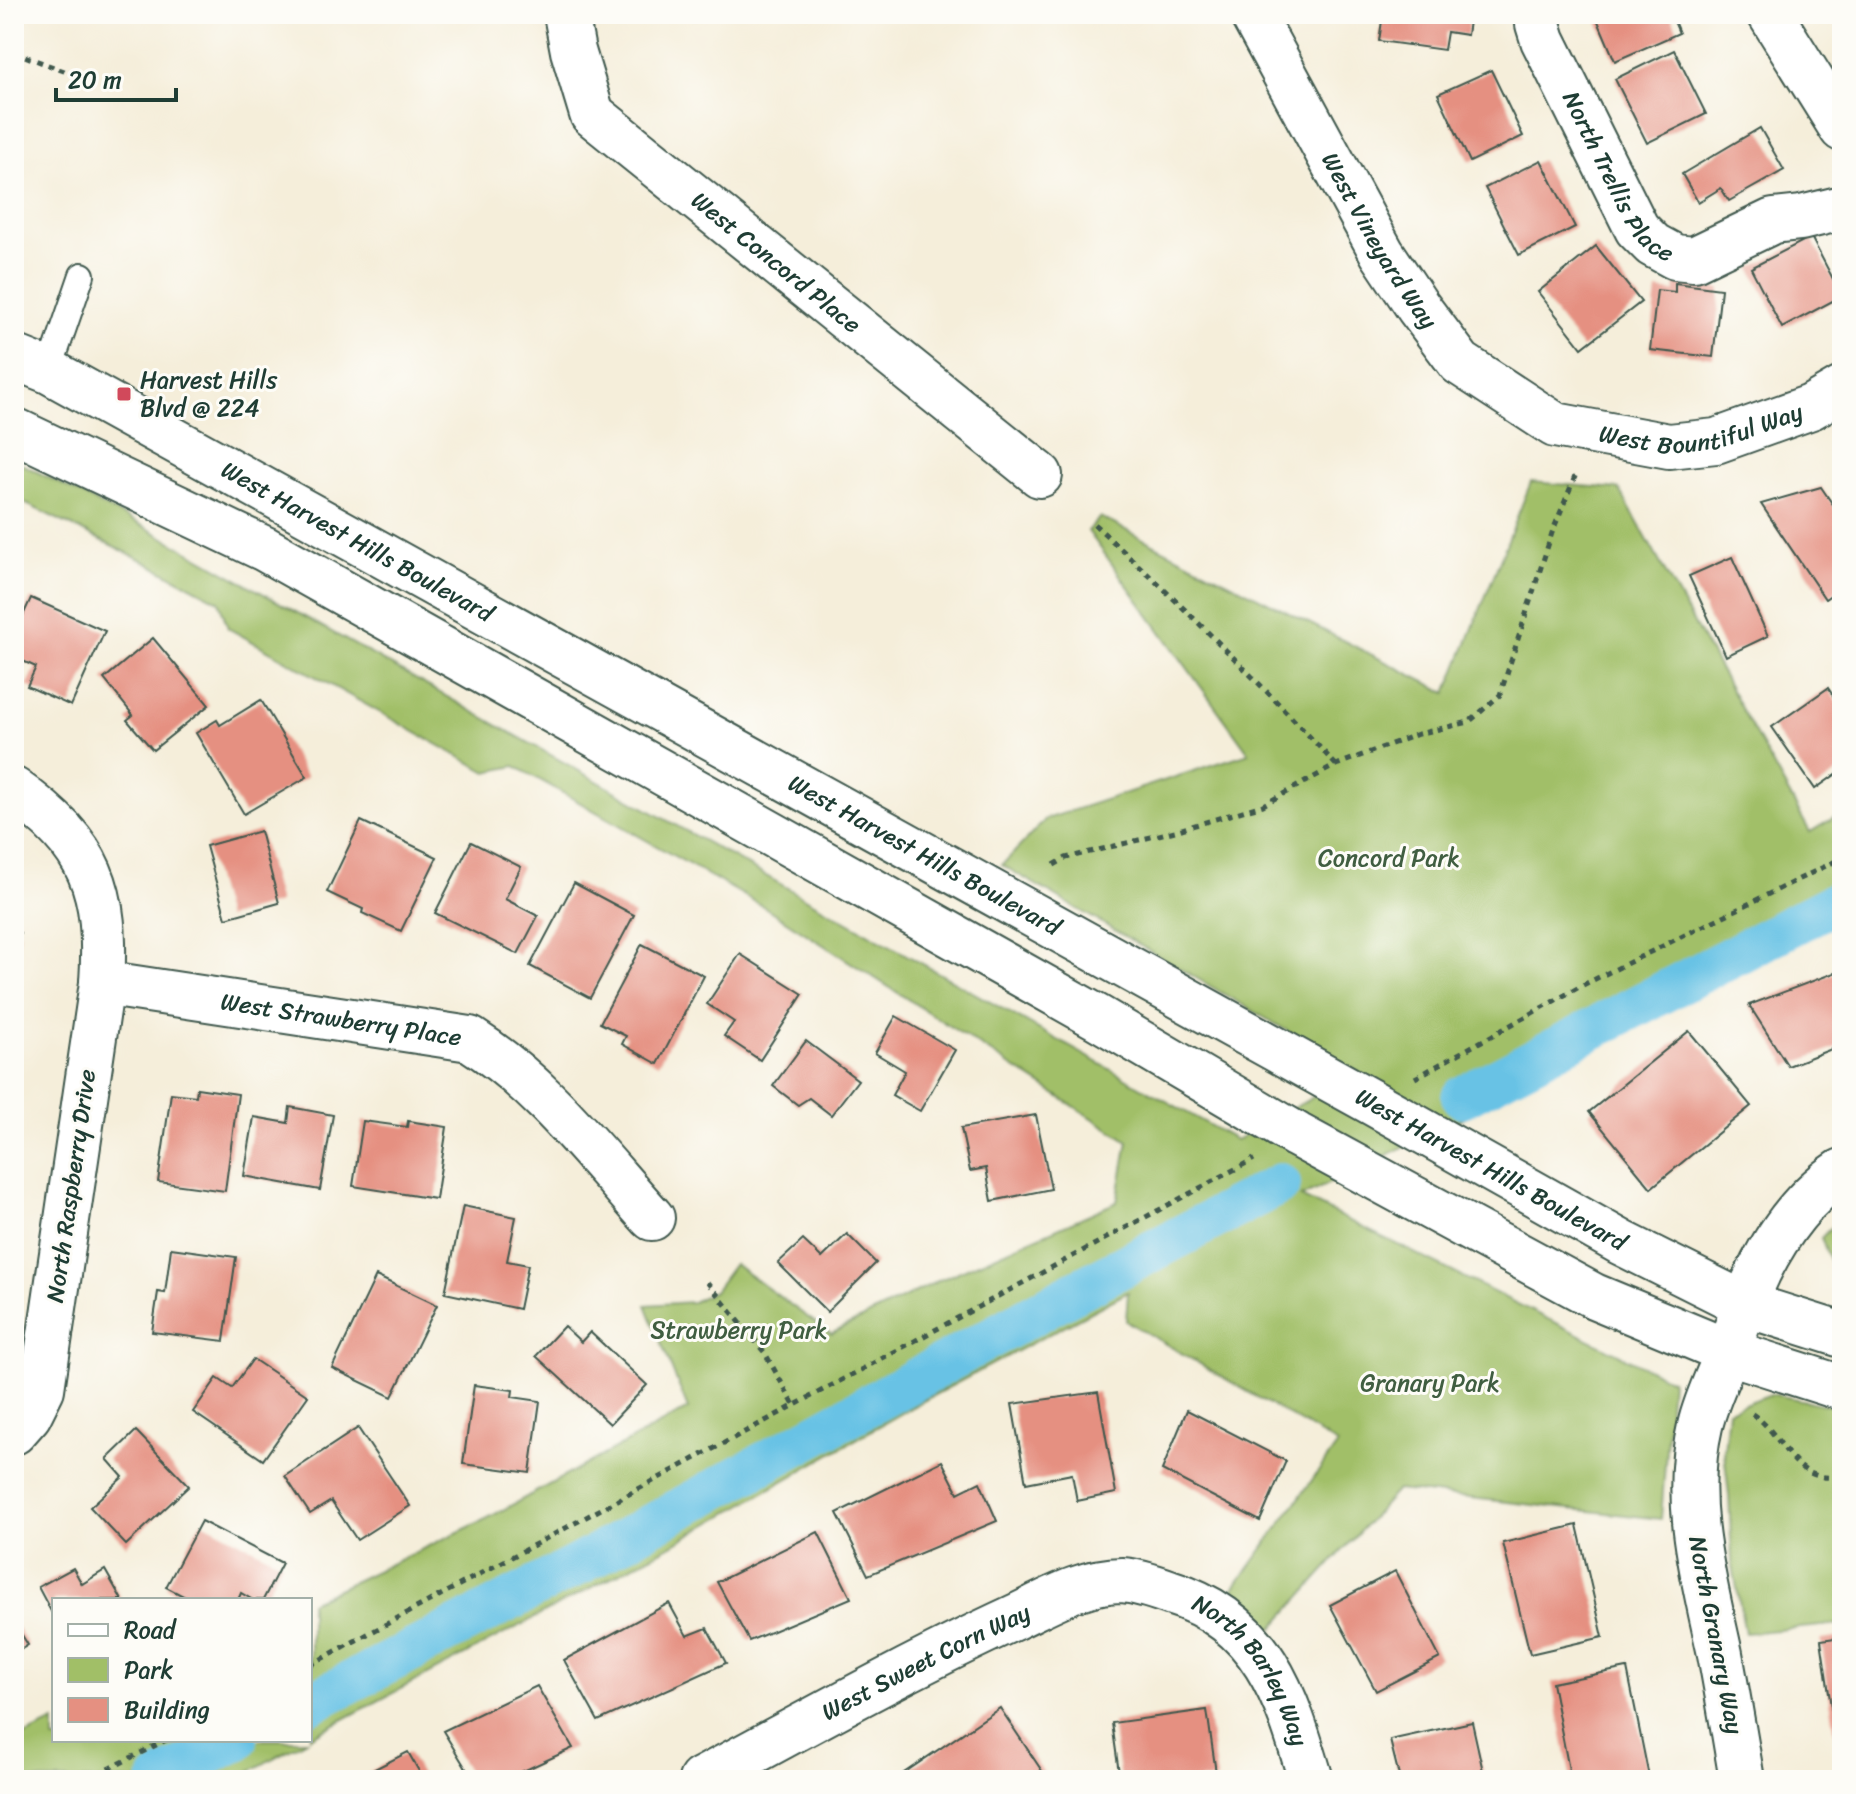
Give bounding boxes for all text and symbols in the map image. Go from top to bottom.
scale bar [56,52,176,102]
text: 20 m [68,59,122,101]
street label: North Trellis Place [1551,84,1682,274]
street label: West Vineyard Way [1310,144,1449,339]
street label: West Concord Place [682,180,871,344]
place label: Harvest Hills Blvd @ 224 [140,359,278,429]
marker: Harvest Hills Blvd @ 224 [115,385,133,403]
street label: West Bountiful Way [1596,390,1809,467]
street label: West Harvest Hills Boulevard [213,449,503,635]
street label: West Harvest Hills Boulevard [780,763,1071,949]
park label: Concord Park [1318,837,1460,879]
street label: West Strawberry Place [218,980,465,1058]
street label: North Raspberry Drive [34,1067,108,1305]
street label: West Harvest Hills Boulevard [1347,1076,1637,1264]
park label: Strawberry Park [650,1309,828,1351]
park label: Granary Park [1360,1362,1500,1404]
street label: North Granary Way [1676,1532,1756,1738]
street label: North Barley Way [1185,1582,1321,1752]
street label: West Sweet Corn Way [814,1591,1038,1733]
legend [52,1598,312,1742]
text: Road [124,1609,178,1651]
text: Park [124,1649,173,1691]
text: Building [124,1689,210,1731]

